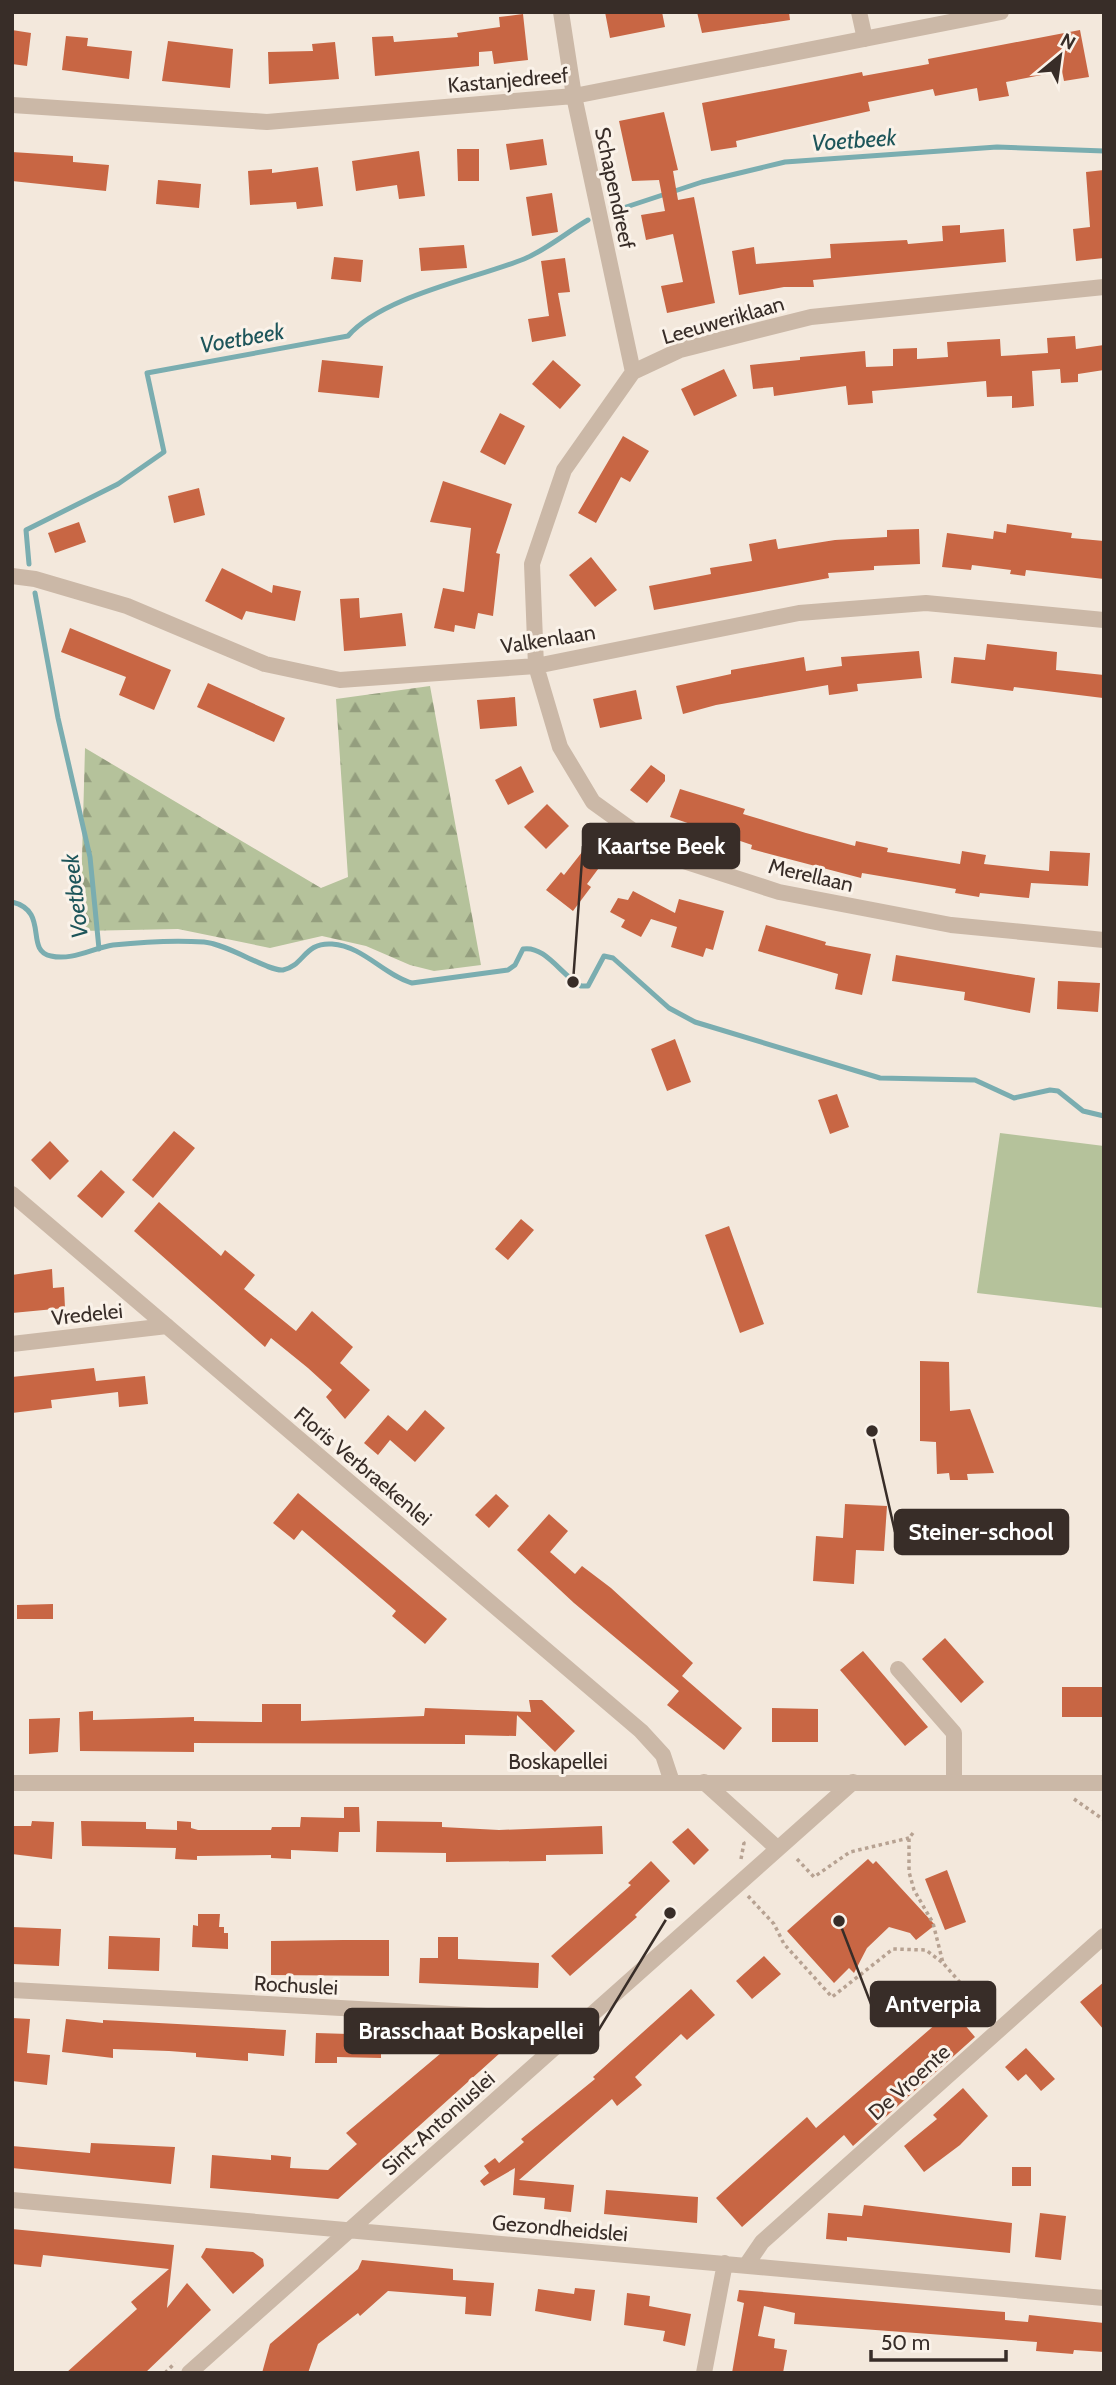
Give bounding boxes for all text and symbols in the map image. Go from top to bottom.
north arrow [1025,21,1095,91]
text: N [1057,28,1079,55]
street label: Kastanjedreef [447,62,570,99]
water label: Voetbeek [811,123,898,157]
street label: Schapendreef [590,125,640,251]
street label: Leeuweriklaan [659,291,787,349]
water label: Voetbeek [198,317,287,359]
street label: Valkenlaan [499,619,597,659]
callout: Kaartse Beek [583,824,739,868]
text: Kaartse Beek [597,832,726,860]
water label: Voetbeek [56,851,94,940]
street label: Merellaan [766,853,856,897]
street label: Vredelei [50,1298,124,1330]
street label: Floris Verbraekenlei [289,1401,437,1531]
callout: Steiner-school [895,1510,1068,1554]
text: Steiner-school [908,1518,1054,1546]
street label: Boskapellei [508,1749,608,1774]
street label: Rochuslei [253,1970,339,2000]
callout: Antverpia [871,1982,995,2026]
text: Antverpia [885,1990,981,2018]
callout: Brasschaat Boskapellei [345,2009,598,2053]
text: Brasschaat Boskapellei [358,2017,584,2045]
street label: De Vroente [863,2039,955,2125]
street label: Sint-Antoniuslei [376,2066,500,2180]
street label: Gezondheidslei [491,2210,629,2246]
scale bar [871,2318,1006,2362]
text: 50 m [881,2330,930,2355]

